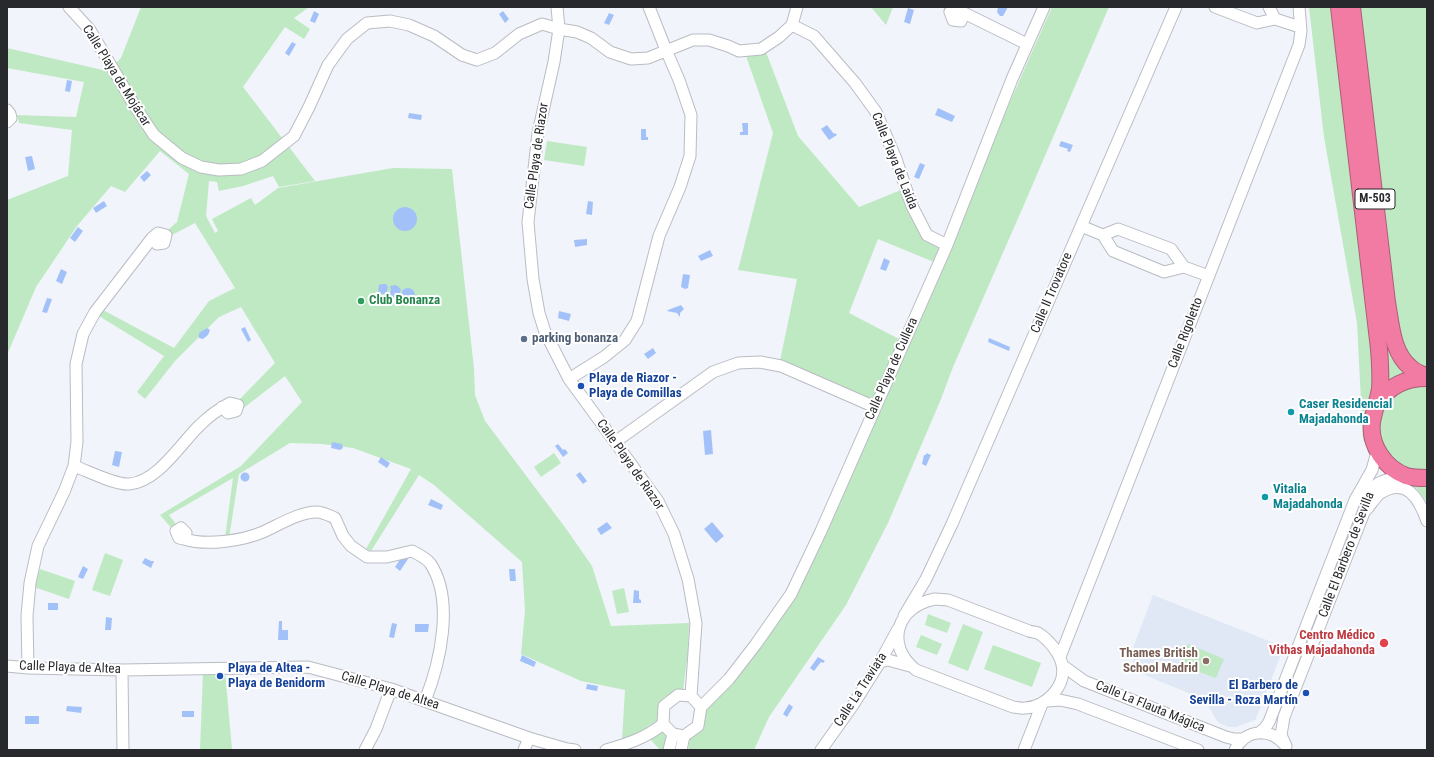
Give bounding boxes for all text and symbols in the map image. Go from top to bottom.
street label: Calle Playa de Mojácar [78,22,154,130]
street label: Calle Playa de Riazor [522,102,552,210]
street label: Calle Playa de Laida [867,110,921,212]
road number: M-503 [1355,189,1395,209]
street label: Calle Il Trovatore [1028,250,1076,336]
place label: Club Bonanza [369,293,440,309]
street label: Calle Rigoletto [1165,295,1207,371]
marker: Club Bonanza [356,296,366,306]
street label: Calle Playa de Cullera [862,315,922,423]
place label: parking bonanza [532,331,618,347]
marker: parking bonanza [519,334,529,344]
place label: Playa de Riazor - Playa de Comillas [589,371,682,402]
marker: Playa de Riazor - Playa de Comillas [576,381,586,391]
place label: Caser Residencial Majadahonda [1299,397,1392,428]
marker: Caser Residencial Majadahonda [1286,407,1296,417]
street label: Calle Playa de Riazor [593,417,667,513]
place label: Vitalia Majadahonda [1273,482,1343,513]
street label: Calle El Barbero de Sevilla [1316,490,1378,620]
marker: Vitalia Majadahonda [1260,492,1270,502]
place label: Centro Médico Vithas Majadahonda [1269,628,1375,659]
marker: Centro Médico Vithas Majadahonda [1378,637,1390,649]
place label: Thames British School Madrid [1119,646,1198,677]
street label: Calle La Traviata [831,650,891,730]
marker: Thames British School Madrid [1201,656,1211,666]
street label: Calle Playa de Altea [19,658,121,678]
place label: Playa de Altea - Playa de Benidorm [228,661,325,692]
street label: Calle Playa de Altea [339,669,441,713]
marker: Playa de Altea - Playa de Benidorm [215,671,225,681]
street label: Calle La Flauta Mágica [1093,678,1207,736]
place label: El Barbero de Sevilla - Roza Martín [1189,678,1298,709]
marker: El Barbero de Sevilla - Roza Martín [1301,688,1311,698]

